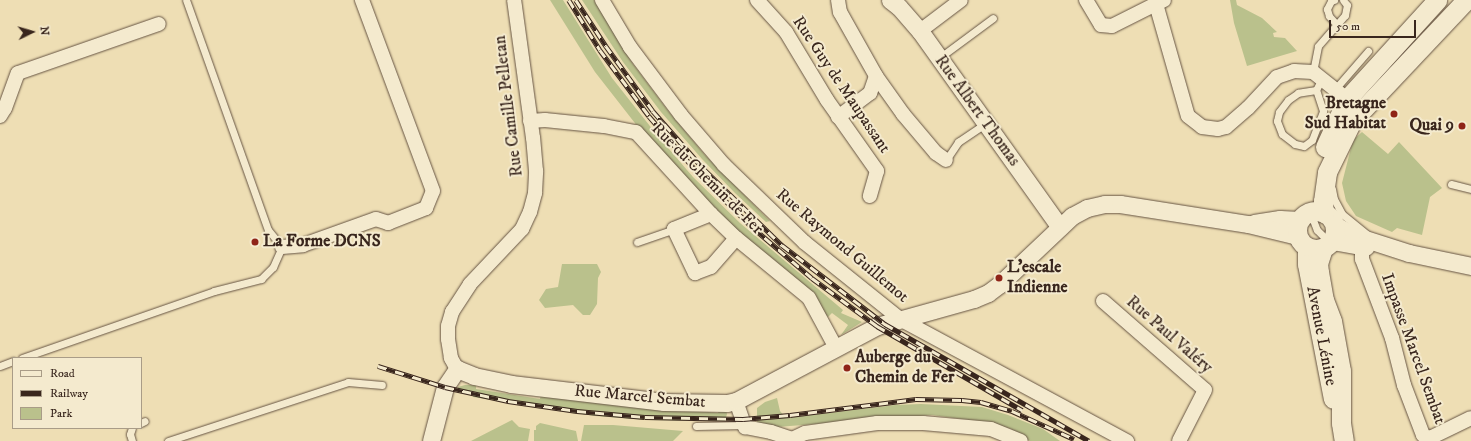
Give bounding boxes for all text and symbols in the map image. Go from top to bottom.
north arrow [12,12,52,52]
scale bar [1331,12,1418,38]
street label: Rue Guy de Maupassant [788,13,894,157]
text: 50 m [1336,19,1360,34]
text: N [37,26,51,36]
street label: Rue Camille Pelletan [490,34,528,178]
street label: Rue Albert Thomas [930,52,1024,170]
place label: Bretagne Sud Habitat [1305,94,1386,134]
marker: Bretagne Sud Habitat [1389,109,1399,119]
place label: Quai 9 [1409,116,1454,136]
street label: Rue du Chemin de Fer [647,119,767,239]
marker: Quai 9 [1457,121,1467,131]
street label: Rue Raymond Guillemot [772,185,912,307]
place label: La Forme DCNS [263,232,381,252]
marker: La Forme DCNS [250,237,260,247]
place label: L'escale Indienne [1007,258,1067,298]
street label: Impasse Marcel Sembat [1376,271,1450,427]
marker: L'escale Indienne [994,273,1004,283]
street label: Avenue Lénine [1301,284,1341,388]
street label: Rue Paul Valéry [1122,292,1216,378]
place label: Auberge du Chemin de Fer [855,348,954,388]
legend [12,357,142,429]
marker: Auberge du Chemin de Fer [842,363,852,373]
text: Road [50,366,75,381]
street label: Rue Marcel Sembat [574,381,706,413]
text: Railway [50,386,88,401]
text: Park [50,406,72,421]

